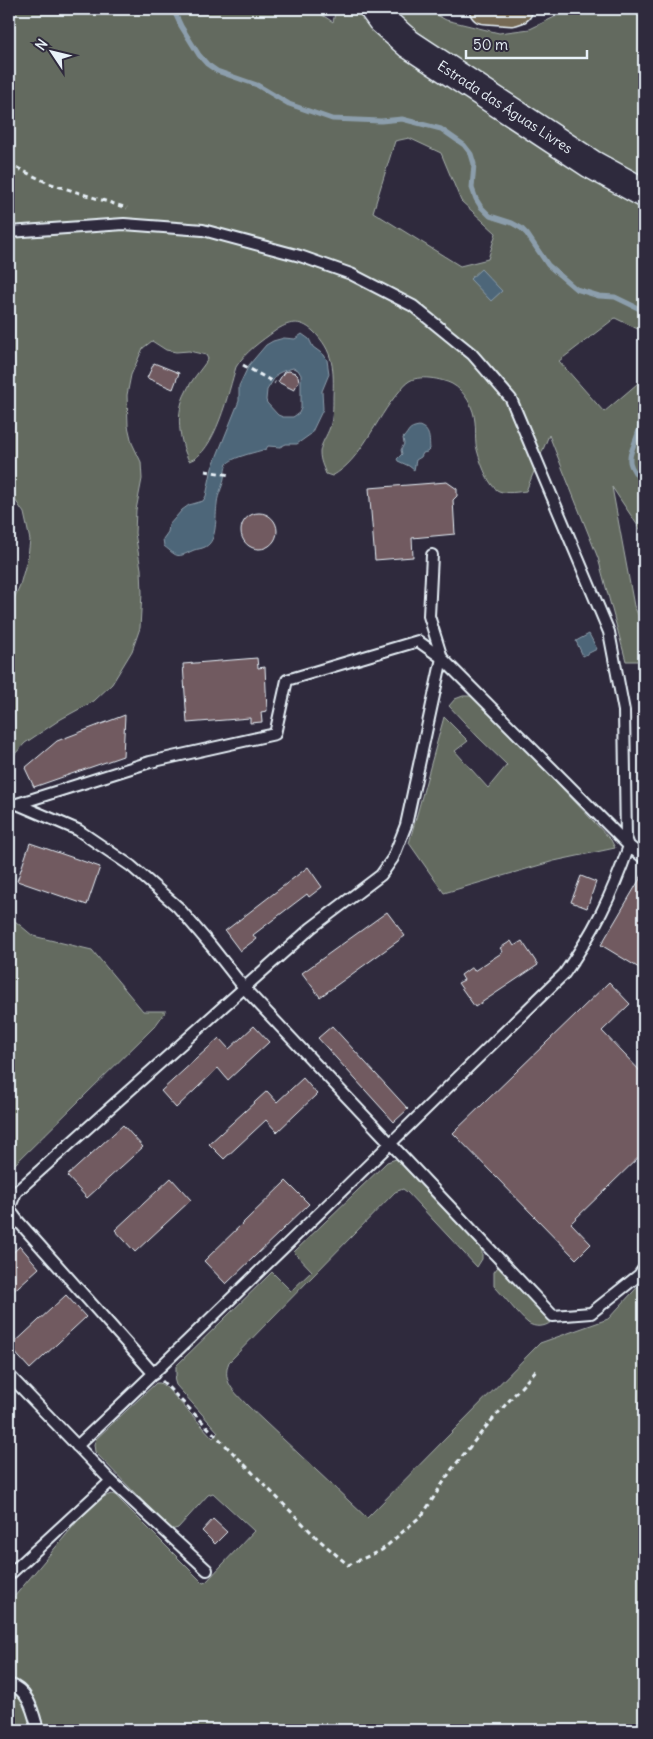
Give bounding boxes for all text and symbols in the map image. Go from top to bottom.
north arrow [28,28,78,78]
scale bar [466,28,587,60]
text: N [31,35,52,54]
text: 50 m [473,35,508,54]
street label: Estrada das Águas Livres [434,57,576,157]

